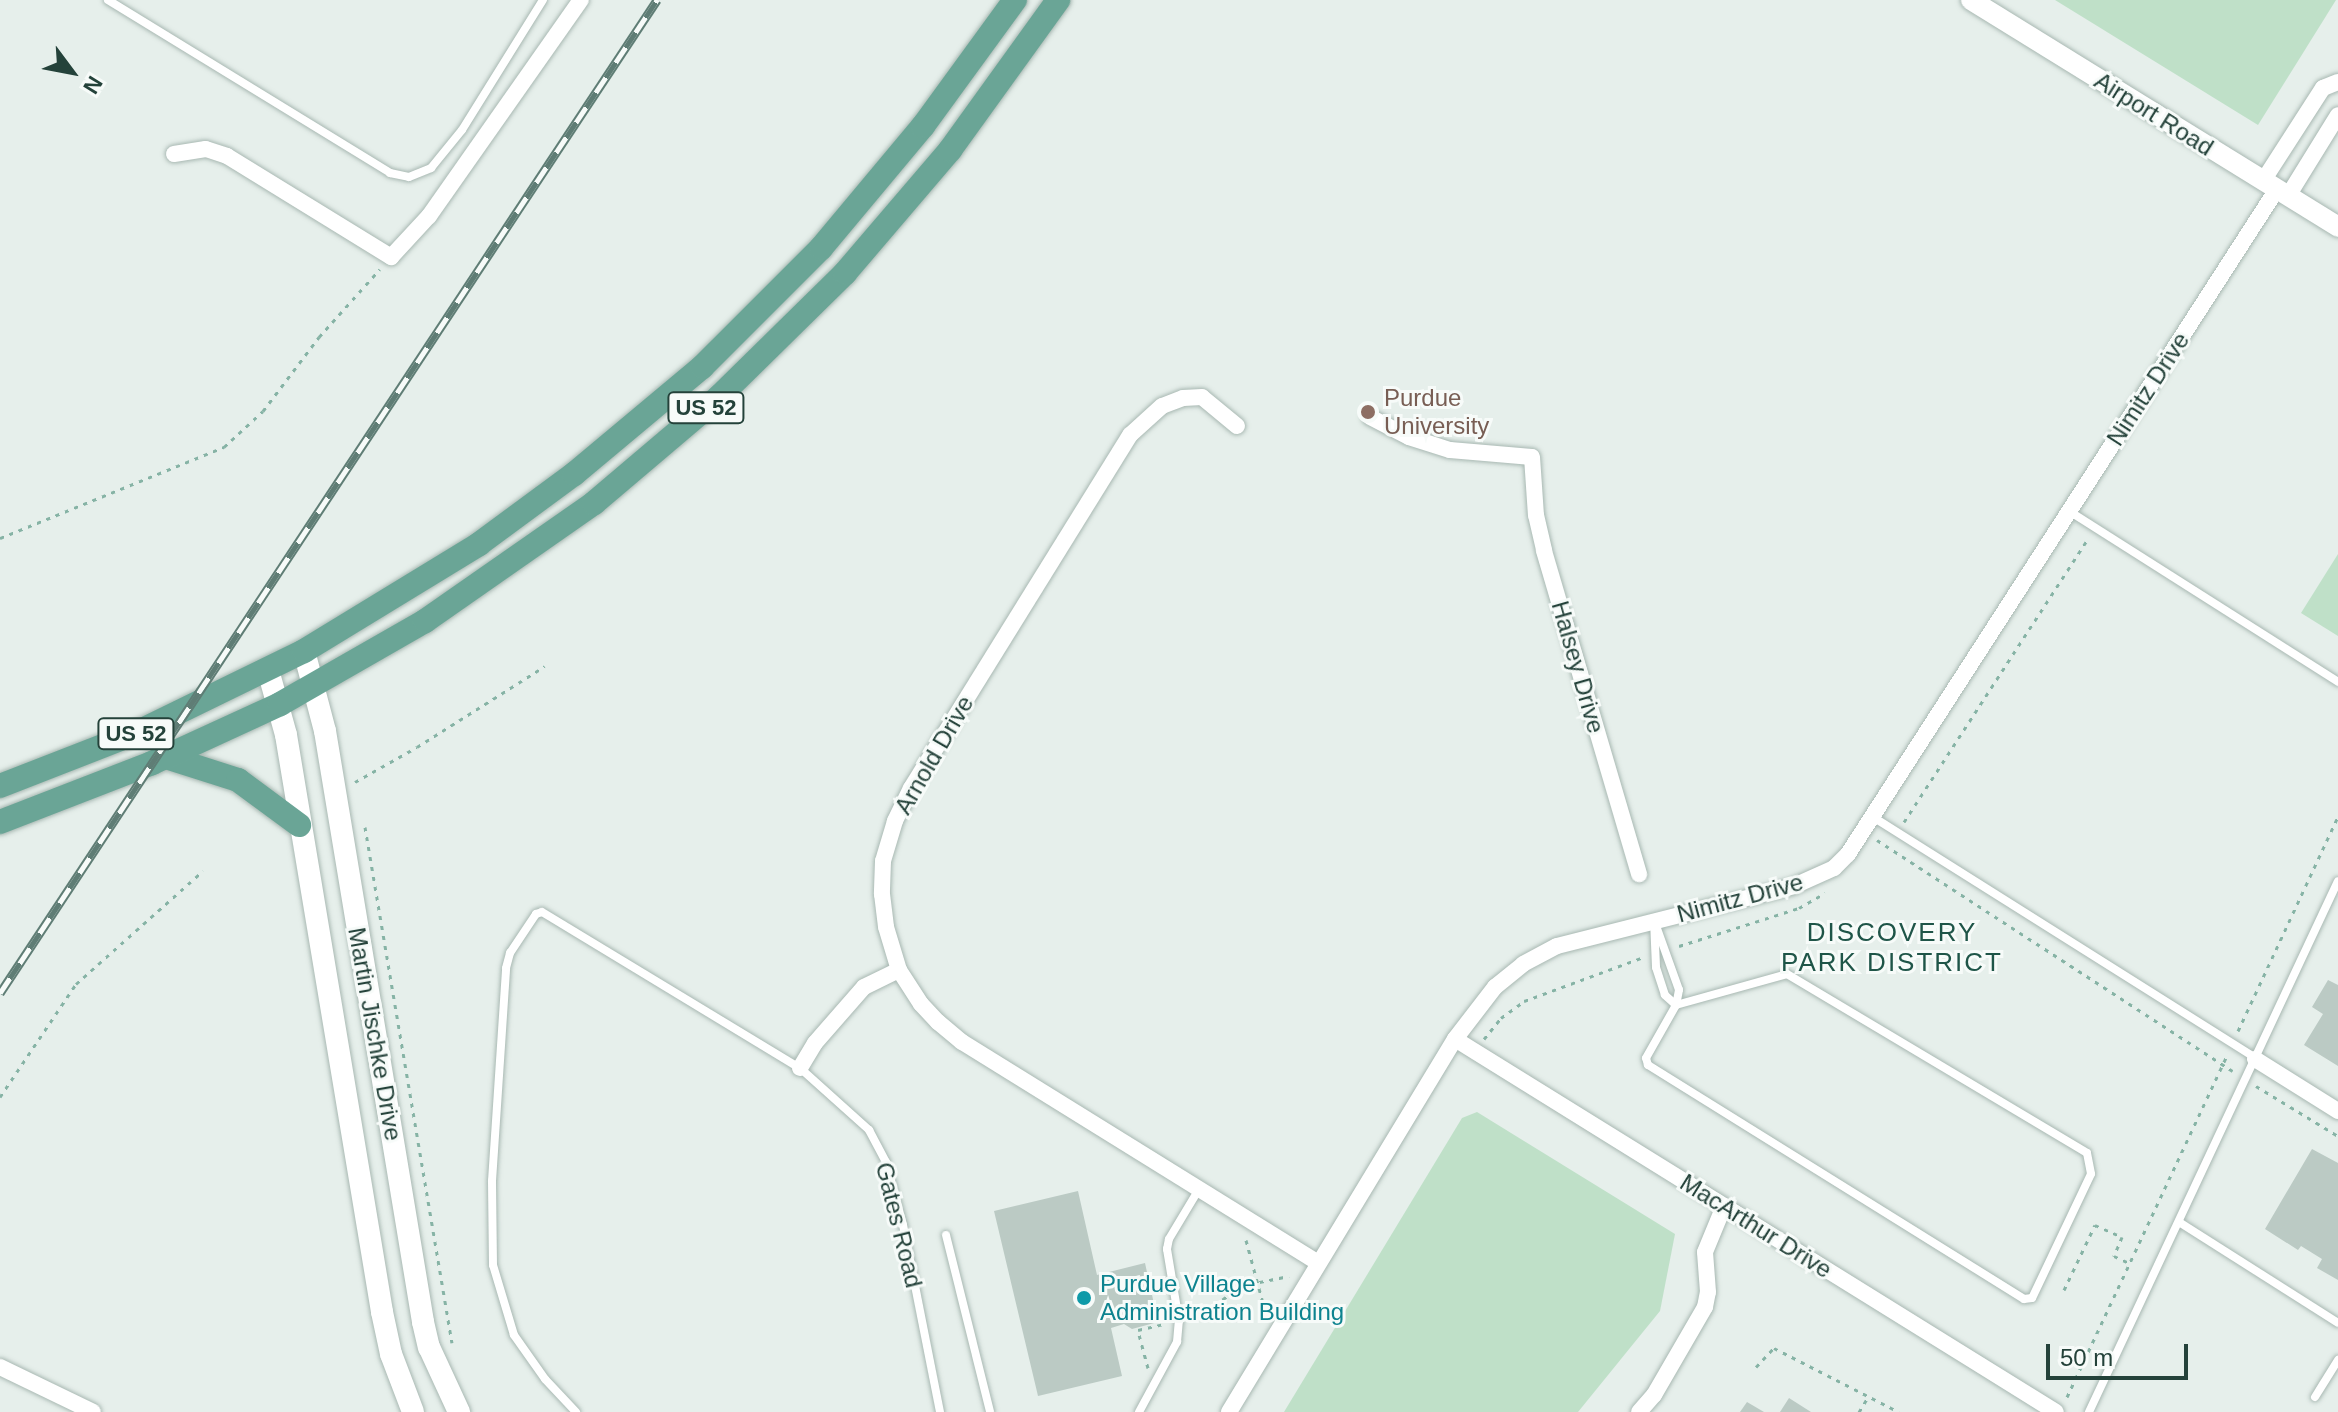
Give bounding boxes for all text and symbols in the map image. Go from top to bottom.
north arrow [32,32,112,112]
street label: Airport Road [2089,66,2219,162]
text: N [78,72,108,98]
street label: Nimitz Drive [2101,327,2195,451]
place label: Purdue University [1384,384,1489,440]
road number: US 52 [666,390,746,426]
marker: Purdue University [1359,403,1377,421]
street label: Halsey Drive [1545,598,1611,736]
street label: Arnold Drive [889,691,979,819]
road number: US 52 [96,716,176,752]
street label: Nimitz Drive [1674,867,1806,929]
district label: DISCOVERY PARK DISTRICT [1781,917,2003,978]
street label: Martin Jischke Drive [342,925,408,1143]
street label: Gates Road [870,1159,928,1291]
street label: MacArthur Drive [1675,1168,1837,1284]
place label: Purdue Village Administration Building [1100,1270,1344,1326]
marker: Purdue Village Administration Building [1075,1289,1093,1307]
scale bar [2050,1328,2192,1378]
text: 50 m [2060,1344,2113,1371]

